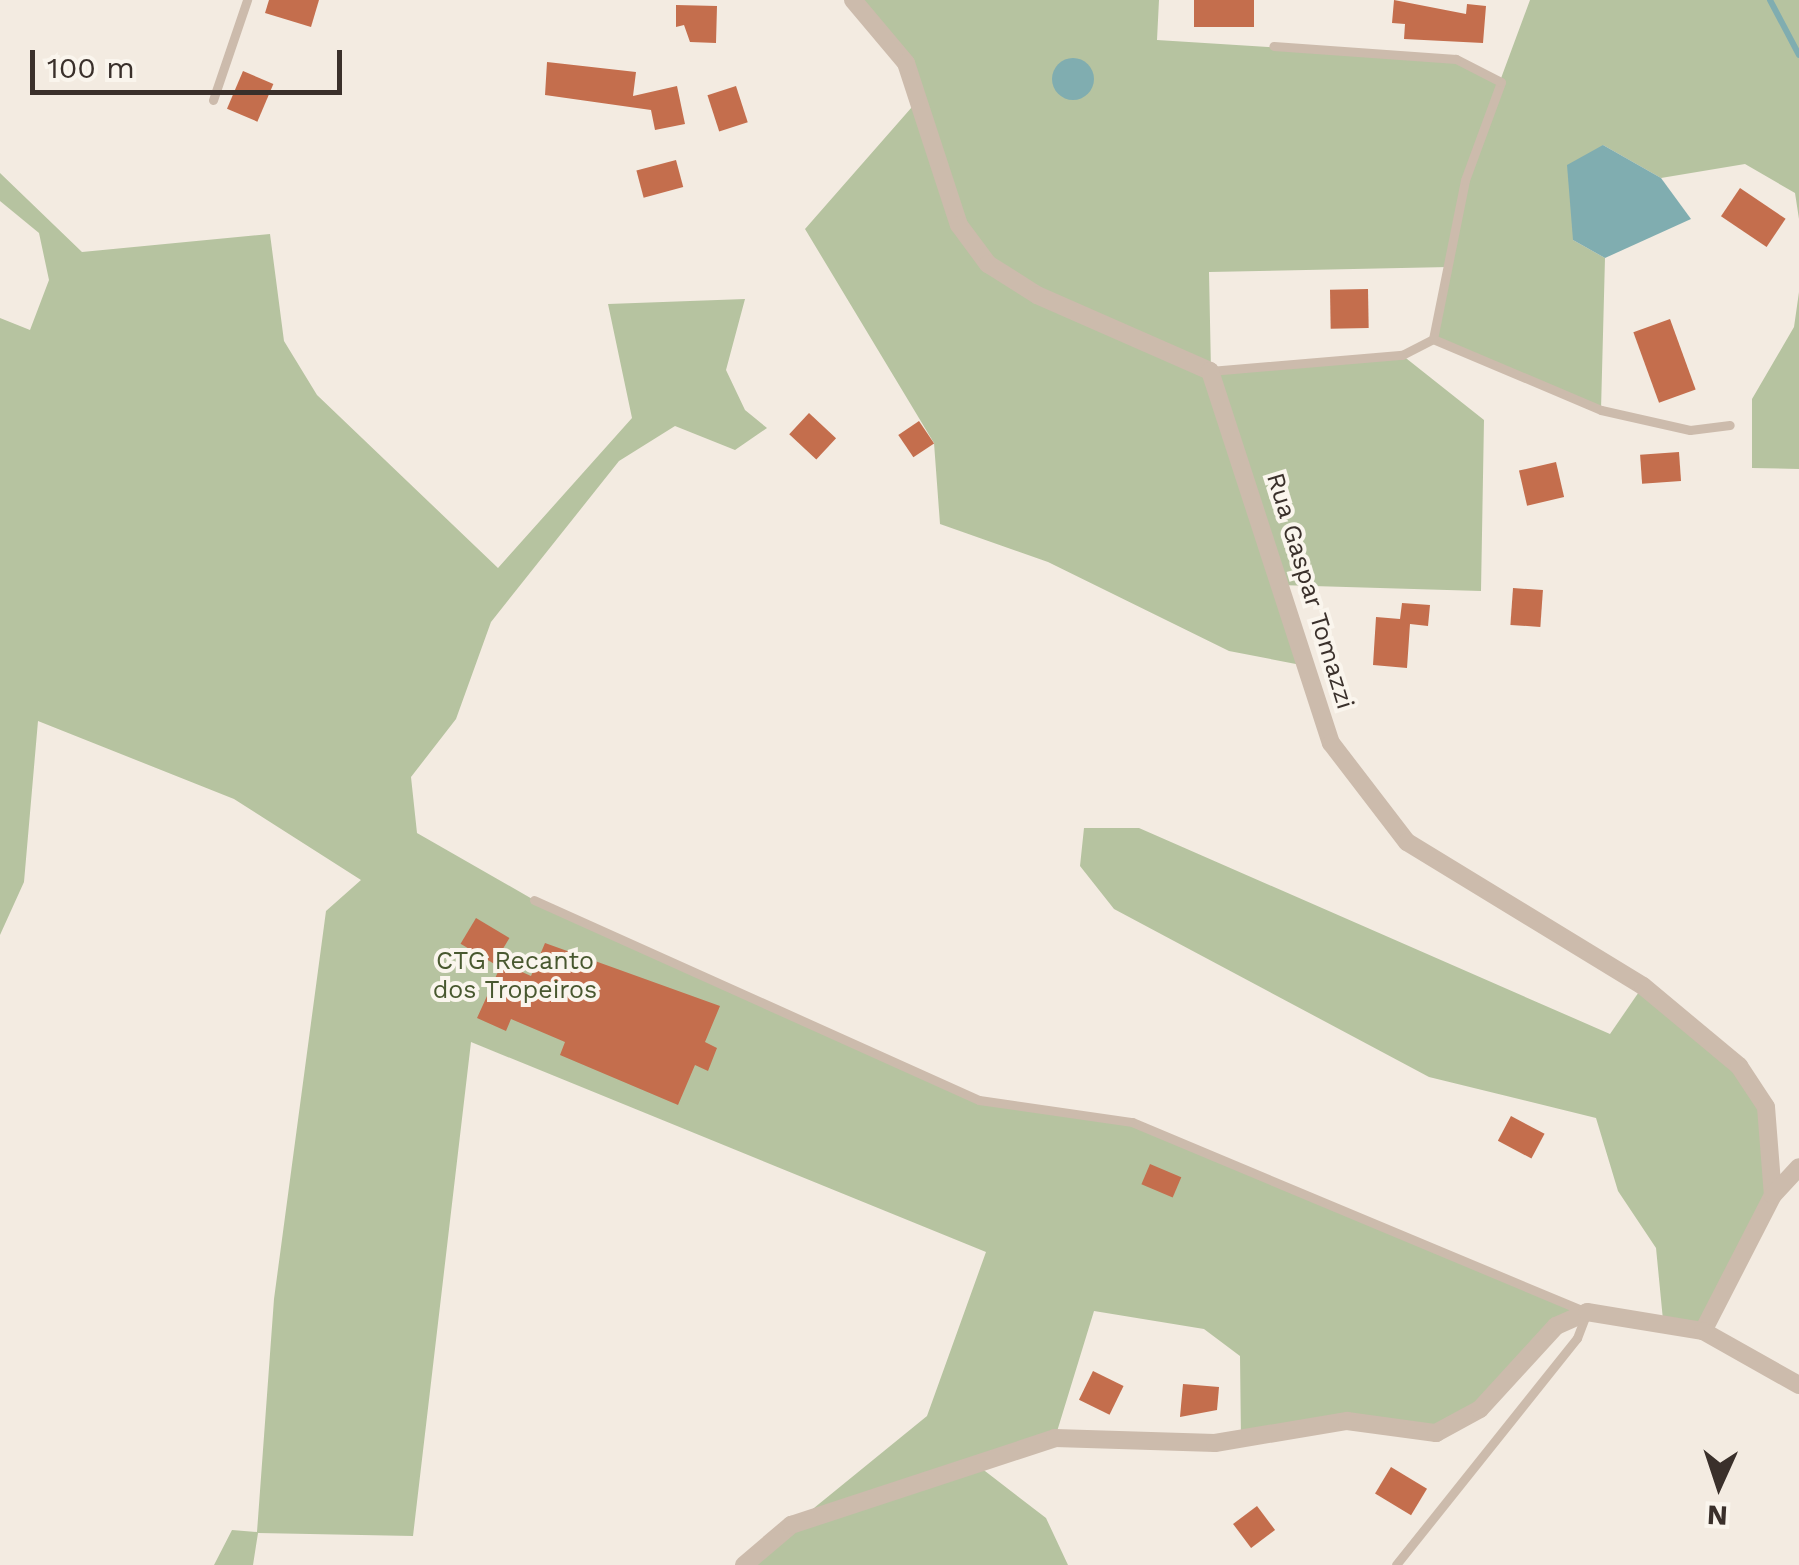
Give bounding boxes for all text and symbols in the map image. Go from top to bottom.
scale bar [35,30,348,92]
text: 100 m [47,50,135,85]
street label: Rua Gaspar Tomazzi [1260,468,1360,714]
park label: CTG Recanto dos Tropeiros [432,947,598,1006]
north arrow [1669,1435,1769,1535]
text: N [1706,1498,1729,1532]

